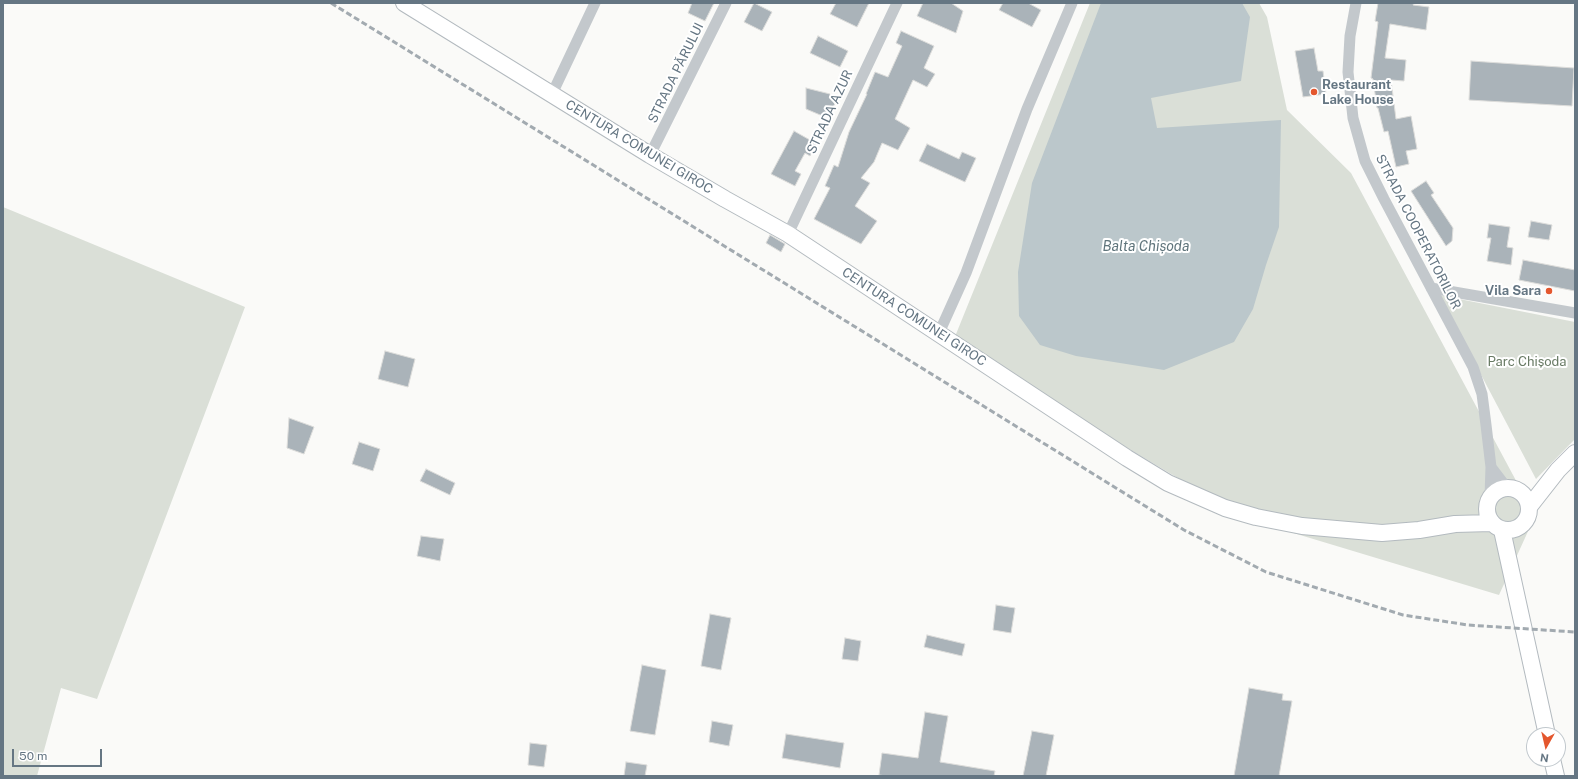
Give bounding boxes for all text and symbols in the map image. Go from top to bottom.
street label: STRADA PĂRULUI [645,20,707,126]
street label: STRADA AZUR [804,68,856,156]
place label: Restaurant Lake House [1322,77,1394,108]
marker: Restaurant Lake House [1309,87,1319,97]
street label: CENTURA COMUNEI GIROC [563,97,715,197]
street label: STRADA COOPERATORILOR [1372,152,1464,312]
water label: Balta Chișoda [1103,239,1189,255]
street label: CENTURA COMUNEI GIROC [839,264,989,370]
place label: Vila Sara [1485,283,1541,299]
marker: Vila Sara [1544,286,1554,296]
park label: Parc Chișoda [1487,354,1567,370]
north arrow [1526,727,1566,767]
scale bar [14,741,104,767]
text: 50 m [19,749,47,763]
text: N [1539,751,1550,764]

